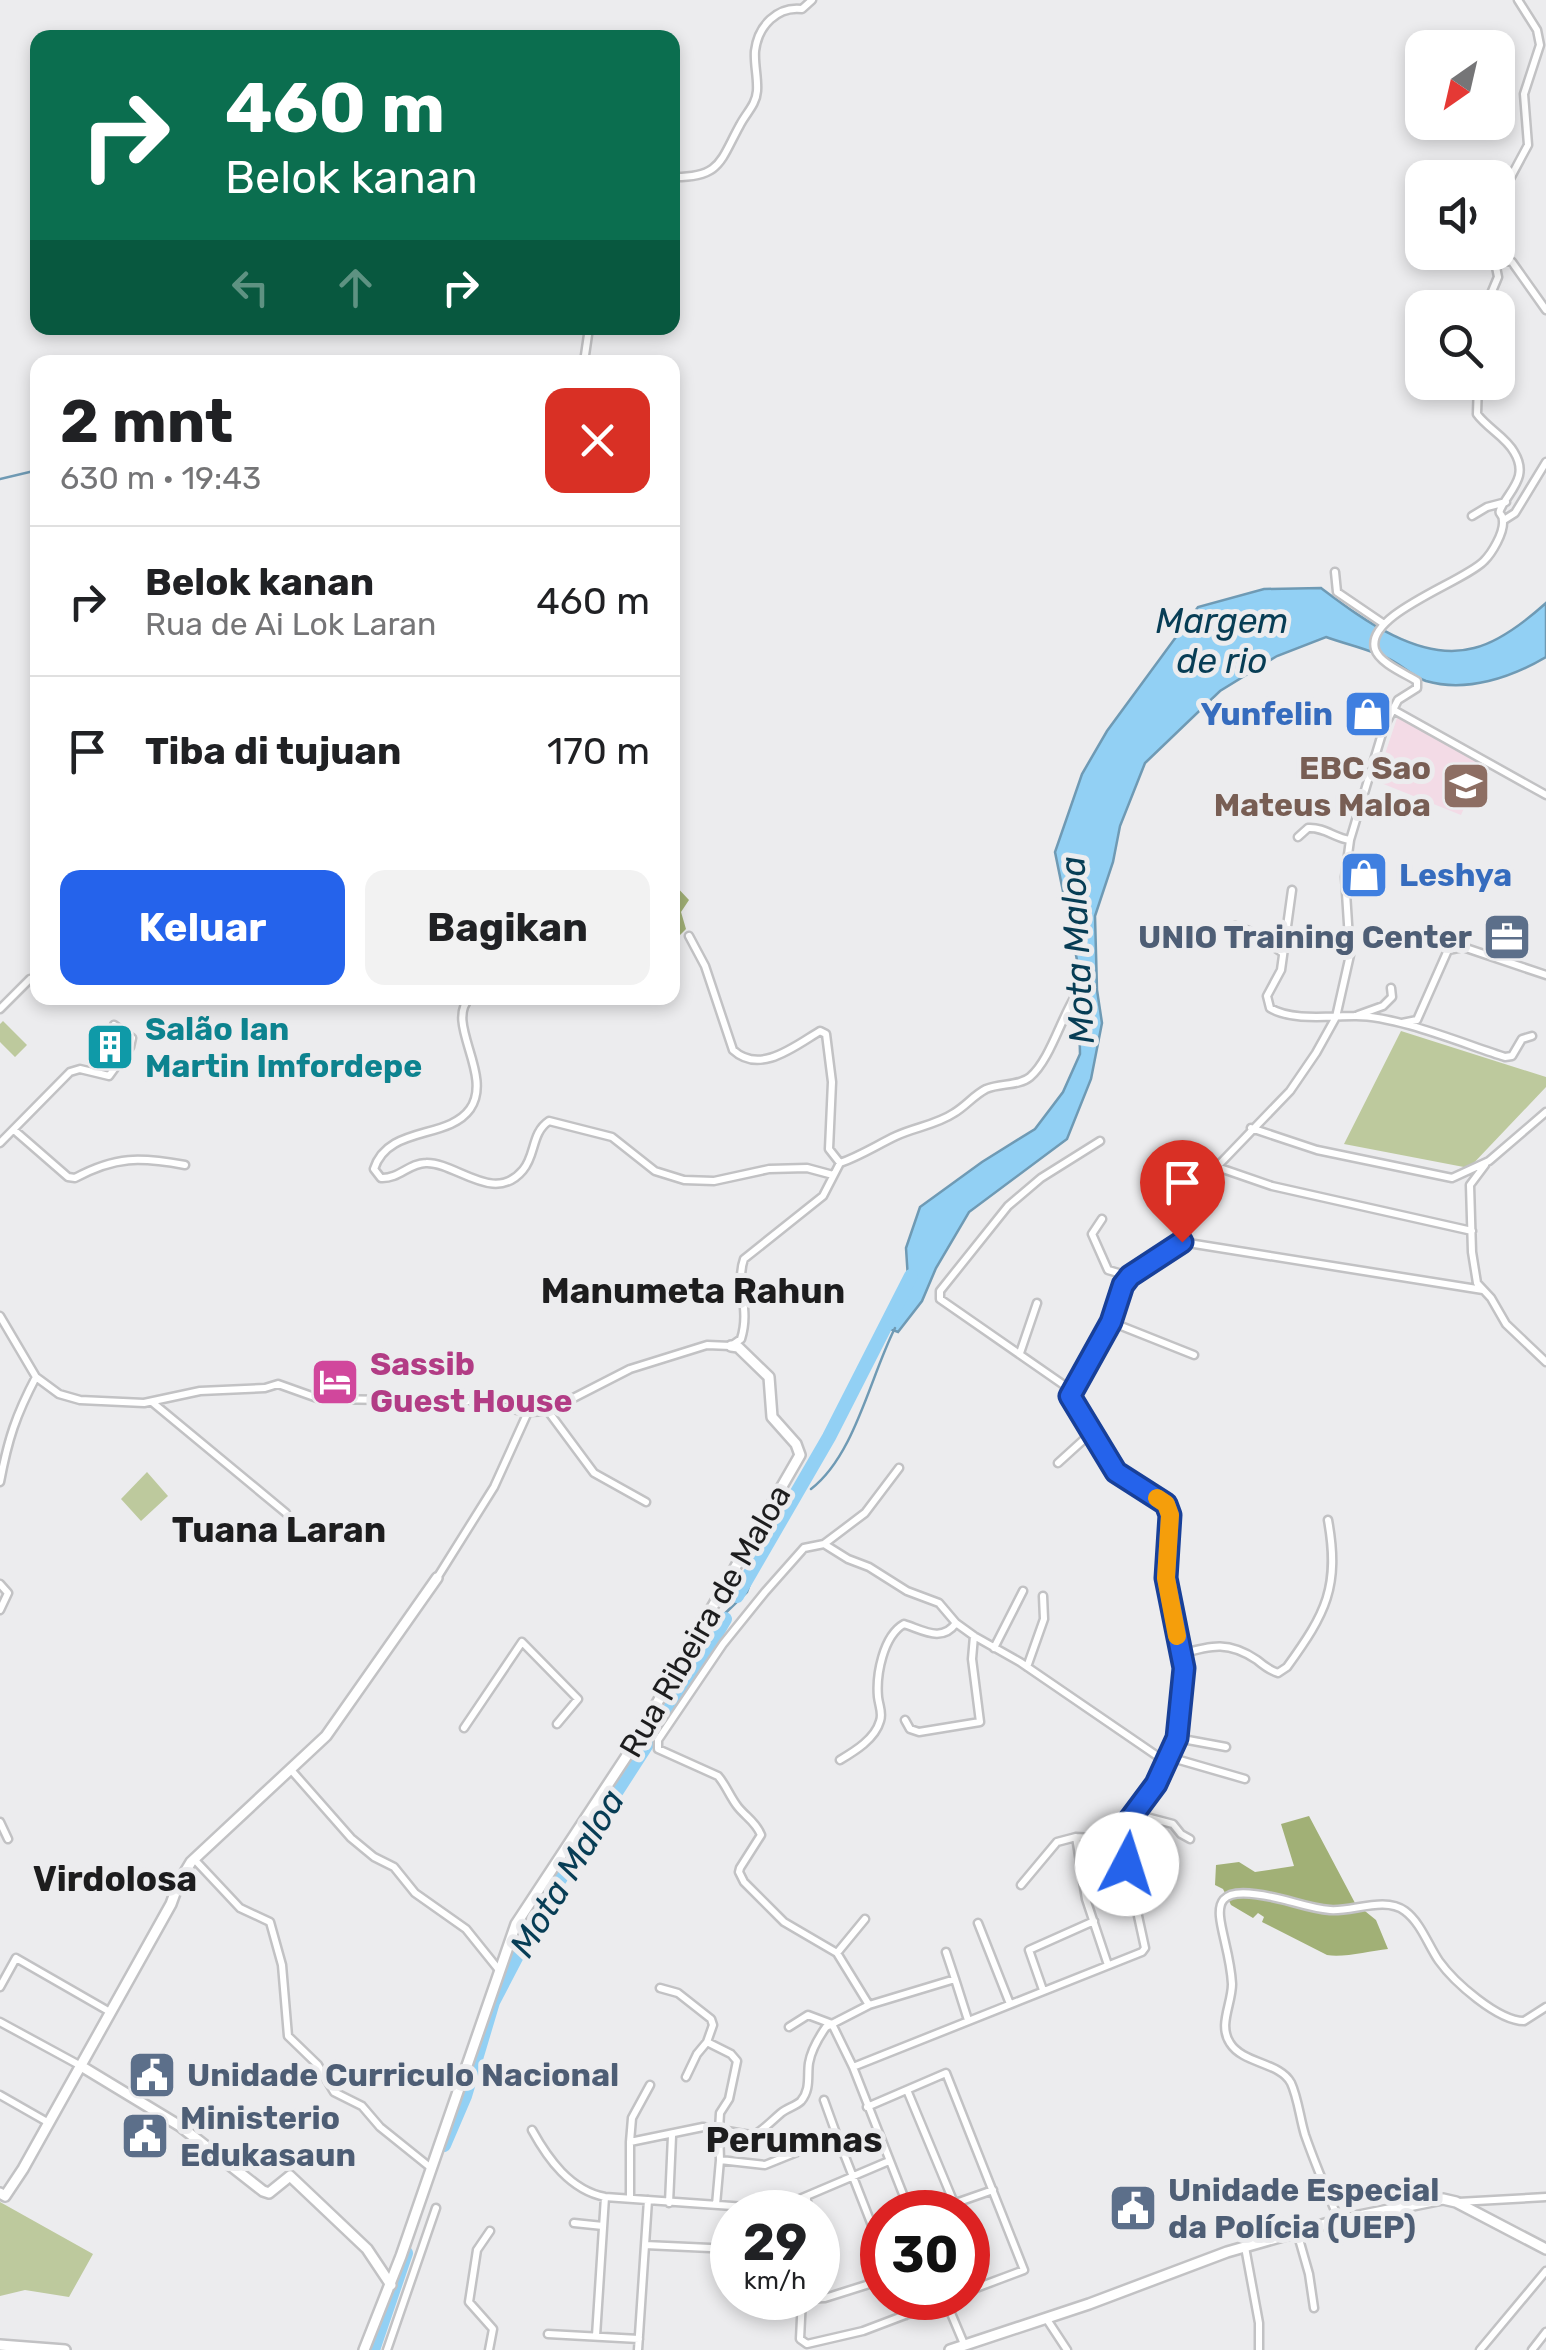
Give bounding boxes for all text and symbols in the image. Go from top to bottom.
north arrow [1405,30,1515,140]
map controls [1405,30,1515,400]
text: 460 m [225,67,445,150]
icon: right [60,70,190,200]
text: Belok kanan [225,151,478,204]
button: sound [1405,160,1515,270]
icon: left [223,260,278,315]
icon: ahead [328,260,383,315]
icon: right [433,260,488,315]
button: search [1405,290,1515,400]
text: 2 mnt [60,386,233,457]
button: close [545,388,650,493]
text: 630 m · 19:43 [60,459,261,497]
text: Belok kanan [145,559,374,605]
icon: right [60,574,115,629]
text: 460 m [536,578,650,624]
water label: Margem de rio [1156,600,1289,682]
text: Rua de Ai Lok Laran [145,605,436,643]
shop icon: Yunfelin [1342,688,1394,740]
place label: Yunfelin [1200,695,1333,733]
icon: arrive [60,724,115,779]
text: Tiba di tujuan [145,728,401,774]
text: 170 m [547,728,650,774]
place label: EBC Sao Mateus Maloa [1214,749,1431,824]
school or university icon: EBC Sao Mateus Maloa [1440,760,1492,812]
shop icon: Leshya [1338,849,1390,901]
water label: Mota Maloa [1051,855,1103,1045]
place label: Leshya [1399,856,1512,894]
button: Keluar [60,870,345,985]
button: Bagikan [365,870,650,985]
office icon: UNIO Training Center [1481,911,1533,963]
place label: UNIO Training Center [1138,918,1472,956]
place label: Salão Ian Martin Imfordepe [145,1010,422,1085]
building icon: Salão Ian Martin Imfordepe [84,1021,136,1073]
pin [1140,1140,1225,1243]
icon: arrive [1155,1155,1210,1210]
district label: Manumeta Rahun [541,1270,845,1312]
place label: Sassib Guest House [370,1345,573,1420]
hotel icon: Sassib Guest House [309,1356,361,1408]
street label: Rua Ribeira de Maloa [611,1478,799,1764]
district label: Tuana Laran [172,1509,386,1551]
water label: Mota Maloa [501,1782,633,1964]
position arrow [1075,1812,1179,1916]
district label: Virdolosa [33,1858,197,1900]
public building icon: Unidade Curriculo Nacional [126,2049,178,2101]
place label: Unidade Curriculo Nacional [187,2056,619,2094]
place label: Ministerio Edukasaun [180,2099,356,2174]
public building icon: Ministerio Edukasaun [119,2110,171,2162]
district label: Perumnas [705,2119,883,2161]
place label: Unidade Especial da Polícia (UEP) [1168,2171,1439,2246]
public building icon: Unidade Especial da Polícia (UEP) [1107,2182,1159,2234]
speed limit sign: 30 [860,2190,990,2320]
text: 29 [743,2213,807,2273]
text: km/h [744,2266,806,2295]

